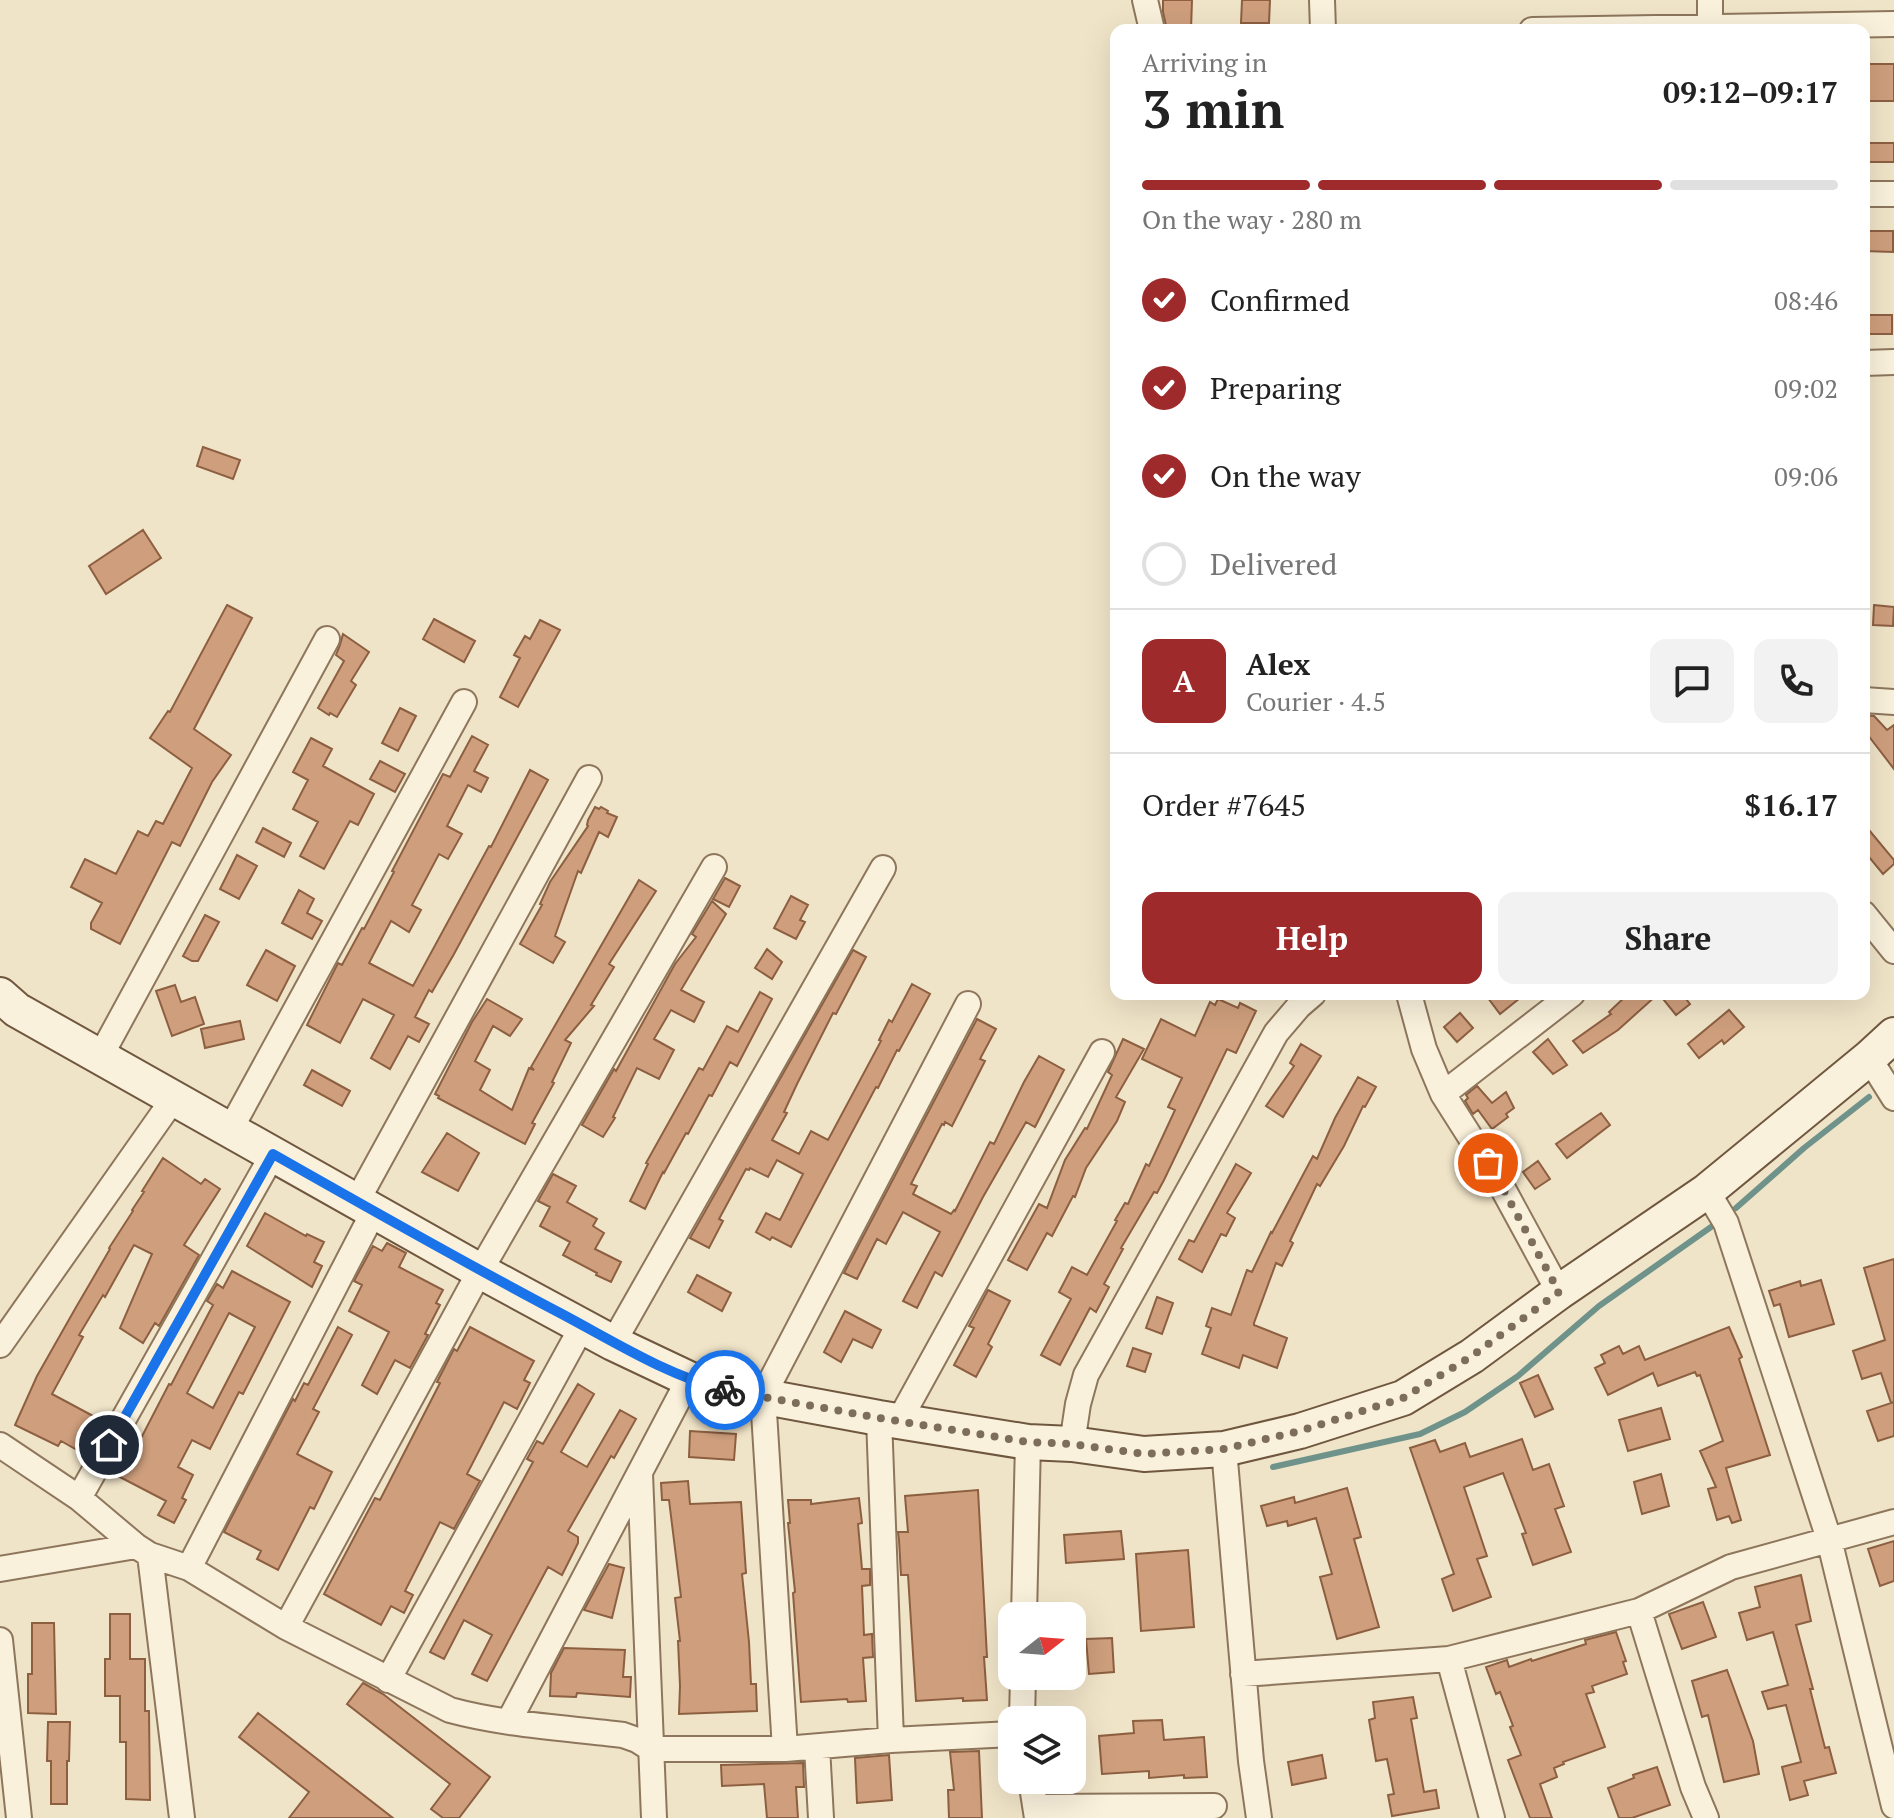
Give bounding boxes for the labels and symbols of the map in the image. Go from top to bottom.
pin [1454,1129,1522,1197]
courier [685,1350,765,1430]
pin [75,1411,143,1479]
north arrow [998,1602,1086,1690]

